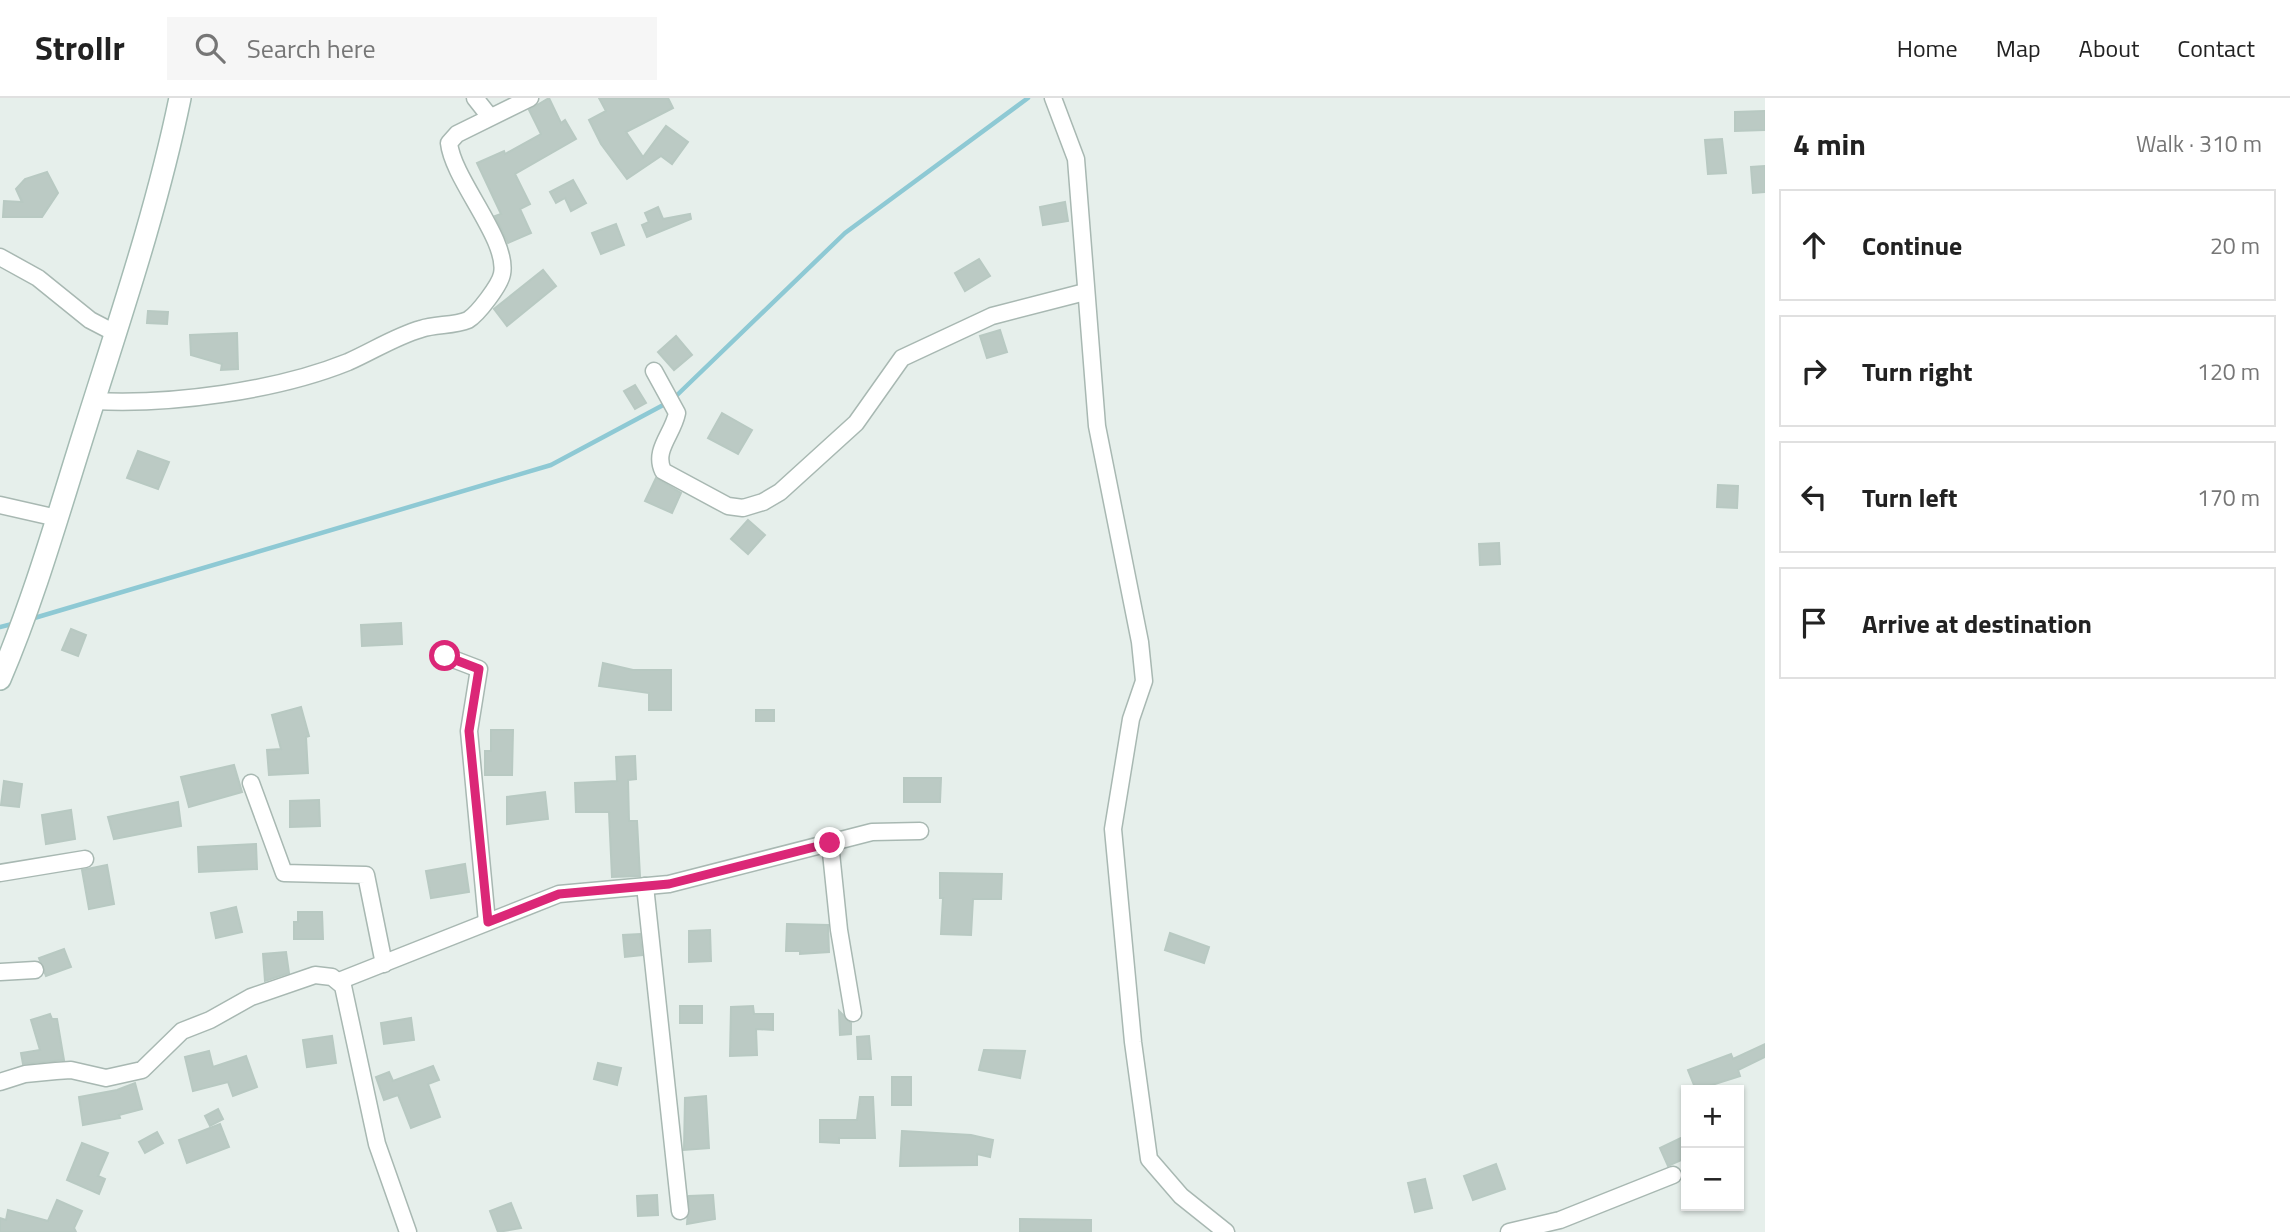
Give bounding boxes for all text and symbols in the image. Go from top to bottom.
search box [167,17,657,80]
text: Strollr [35,23,125,73]
icon: search [191,29,229,67]
text: Search here [247,29,376,68]
text: Home [1897,30,1958,66]
text: Map [1996,30,2041,66]
text: About [2079,30,2139,66]
text: Contact [2177,30,2255,66]
text: 4 min [1793,121,1866,167]
text: Walk · 310 m [2136,126,2262,161]
icon: ahead [1795,226,1833,264]
text: Continue [1862,226,1962,265]
text: 20 m [2210,228,2260,263]
icon: right [1795,352,1833,390]
text: Turn right [1862,352,1973,391]
text: 120 m [2197,354,2260,389]
icon: left [1795,478,1833,516]
text: Turn left [1862,478,1957,517]
text: 170 m [2197,480,2260,515]
icon: arrive [1795,604,1833,642]
text: Arrive at destination [1862,604,2092,643]
route start [429,640,460,671]
route end [814,827,845,858]
map controls [1681,1085,1744,1211]
button: + [1681,1085,1744,1148]
button: − [1681,1148,1744,1211]

